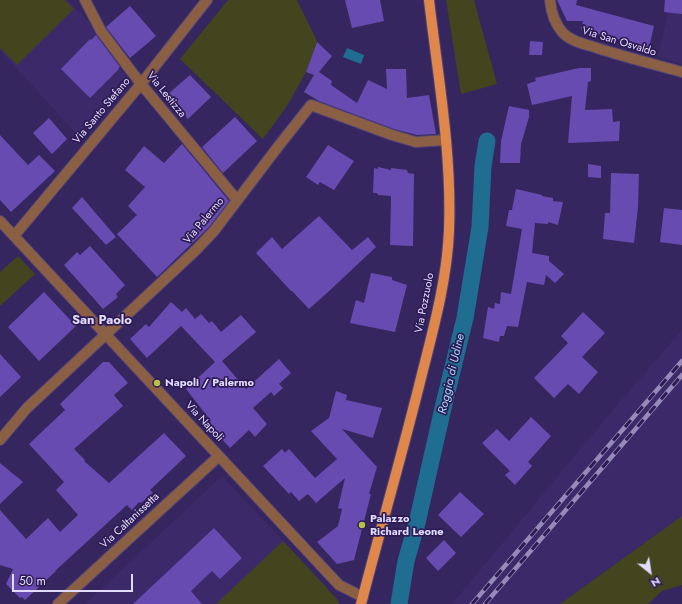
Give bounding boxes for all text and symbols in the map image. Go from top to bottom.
street label: Via San Osvaldo [580,24,658,60]
street label: Via Lestizza [144,69,188,121]
street label: Via Santo Stefano [70,75,134,147]
street label: Via Palermo [181,195,227,247]
street label: Via Pozzuolo [413,272,437,334]
district label: San Paolo [72,313,132,329]
water label: Roggia di Udine [436,333,468,415]
place label: Napoli / Palermo [165,376,254,390]
marker: Napoli / Palermo [152,378,162,388]
street label: Via Napoli [182,399,226,445]
street label: Via Caltanissetta [98,490,162,552]
place label: Palazzo Richard Leone [370,512,444,538]
marker: Palazzo Richard Leone [357,520,367,530]
north arrow [630,552,670,592]
scale bar [14,566,135,592]
text: 50 m [19,572,46,590]
text: N [648,573,664,592]

